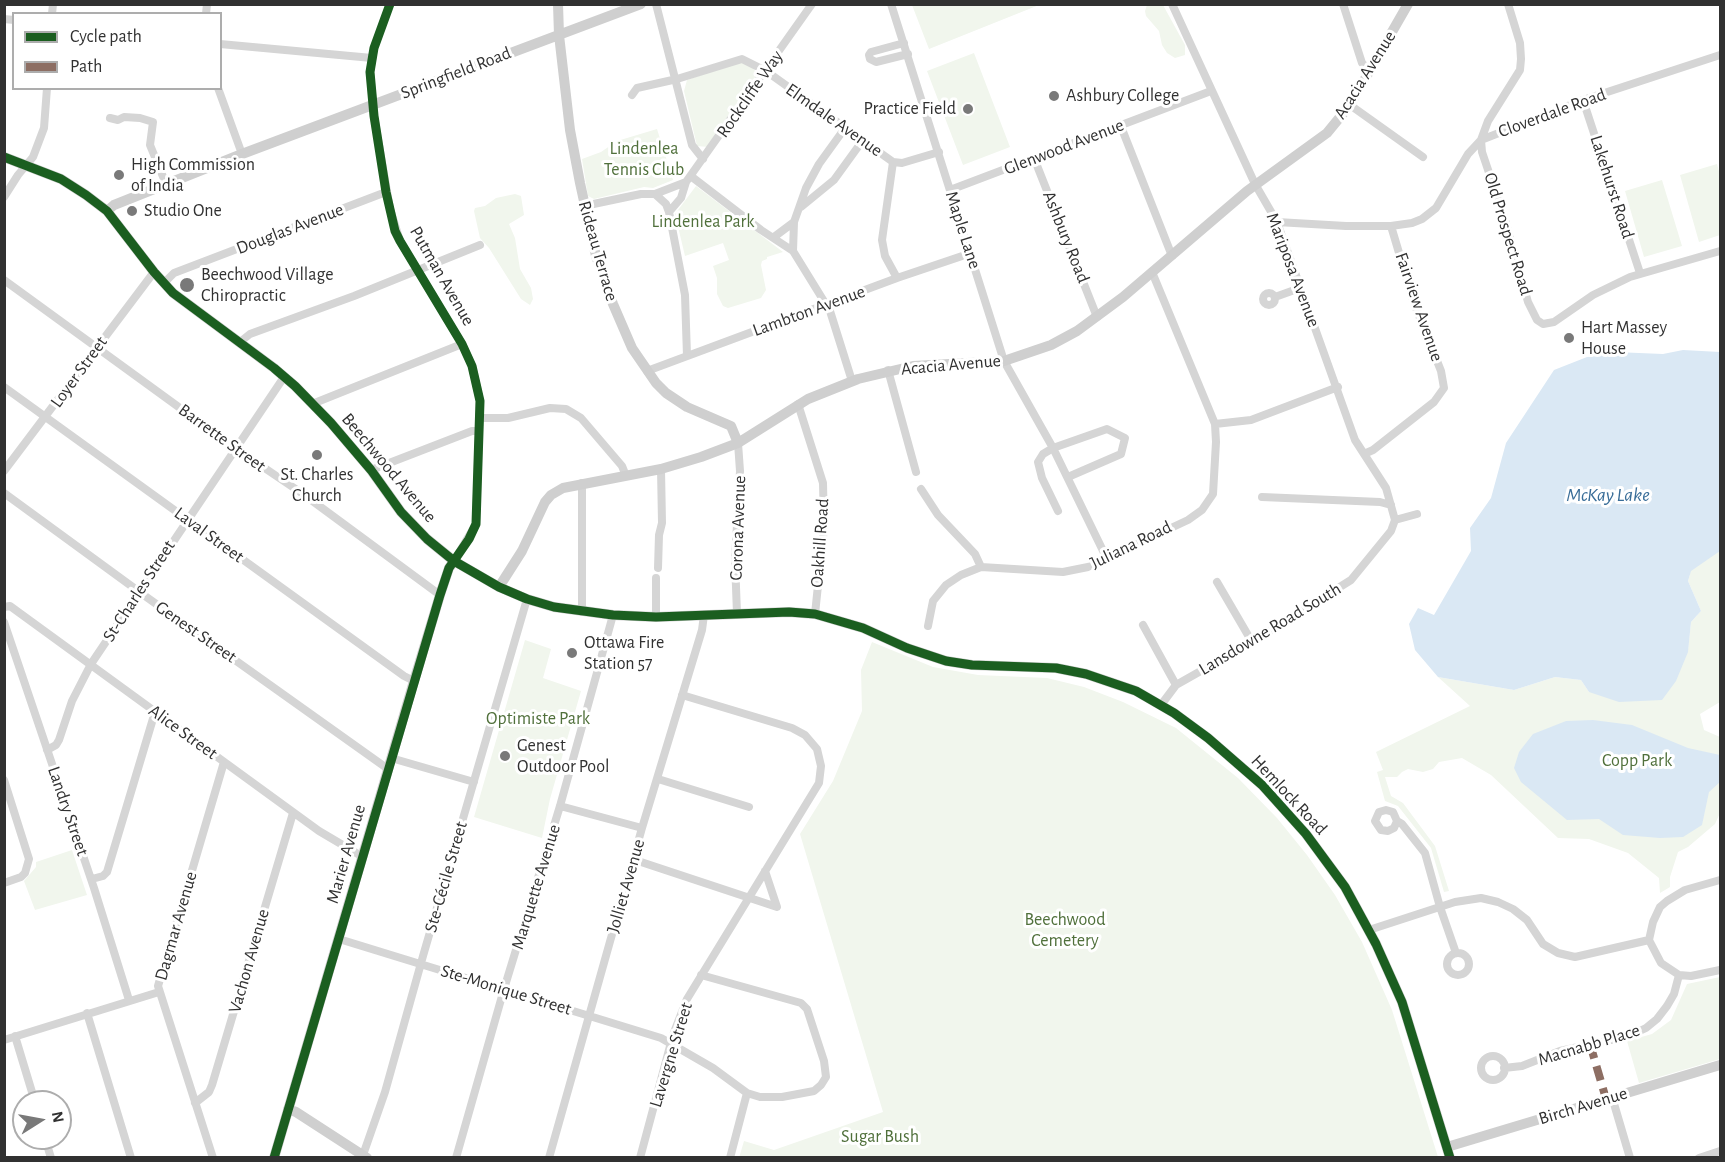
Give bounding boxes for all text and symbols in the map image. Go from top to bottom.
legend [12,12,222,90]
street label: Acacia Avenue [1329,27,1401,123]
text: Cycle path [70,28,142,46]
street label: Springfield Road [398,42,514,104]
street label: Rockcliffe Way [712,46,788,142]
text: Path [70,58,102,76]
street label: Elmdale Avenue [781,79,887,161]
street label: Cloverdale Road [1495,84,1609,142]
place label: Ashbury College [1066,85,1179,107]
marker: Ashbury College [1047,89,1061,103]
place label: Practice Field [863,98,956,120]
marker: Practice Field [961,102,975,116]
street label: Glenwood Avenue [1001,114,1127,180]
street label: Lakehurst Road [1585,133,1639,241]
park label: Lindenlea Tennis Club [604,138,684,180]
place label: High Commission of India [131,154,255,196]
marker: High Commission of India [112,168,126,182]
street label: Old Prospect Road [1479,170,1537,298]
street label: Maple Lane [940,188,986,272]
street label: Ashbury Road [1038,188,1094,286]
street label: Rideau Terrace [573,198,623,304]
street label: Douglas Avenue [233,199,347,259]
place label: Studio One [144,200,222,222]
marker: Studio One [125,204,139,218]
street label: Mariposa Avenue [1261,210,1325,330]
park label: Lindenlea Park [651,211,755,233]
street label: Putman Avenue [405,222,479,330]
street label: Fairview Avenue [1390,250,1448,364]
place label: Beechwood Village Chiropractic [201,264,334,306]
marker: Beechwood Village Chiropractic [178,276,196,294]
street label: Lambton Avenue [750,281,868,341]
place label: Hart Massey House [1581,317,1667,360]
marker: Hart Massey House [1562,331,1576,345]
street label: Loyer Street [46,332,112,412]
street label: Acacia Avenue [900,350,1002,380]
street label: Barrette Street [174,399,270,477]
street label: Beechwood Avenue [337,409,441,527]
marker: St. Charles Church [310,448,324,462]
place label: St. Charles Church [281,464,353,506]
street label: Corona Avenue [725,475,751,581]
water label: McKay Lake [1566,483,1650,507]
street label: Oakhill Road [806,498,834,588]
street label: Laval Street [170,502,248,568]
street label: Juliana Road [1087,516,1175,574]
street label: St-Charles Street [98,536,180,646]
street label: Lansdowne Road South [1195,578,1345,680]
street label: Genest Street [151,596,241,668]
place label: Ottawa Fire Station 57 [584,632,664,674]
marker: Ottawa Fire Station 57 [565,646,579,660]
street label: Alice Street [144,700,222,764]
park label: Optimiste Park [486,708,590,730]
place label: Genest Outdoor Pool [517,735,609,777]
marker: Genest Outdoor Pool [498,749,512,763]
street label: Hemlock Road [1246,750,1332,840]
park label: Copp Park [1602,750,1672,772]
street label: Landry Street [43,763,93,859]
street label: Marier Avenue [322,802,370,906]
street label: Ste-Cécile Street [420,819,472,935]
street label: Marquette Avenue [507,822,565,952]
street label: Jolliet Avenue [602,837,650,935]
street label: Dagmar Avenue [150,869,202,983]
street label: Vachon Avenue [224,907,274,1015]
park label: Beechwood Cemetery [1025,909,1105,952]
street label: Ste-Monique Street [438,960,574,1020]
street label: Lavergne Street [645,1000,697,1110]
street label: Macnabb Place [1535,1019,1643,1071]
street label: Birch Avenue [1536,1082,1630,1130]
north arrow [12,1090,72,1150]
text: N [49,1110,67,1124]
park label: Sugar Bush [841,1126,919,1148]

